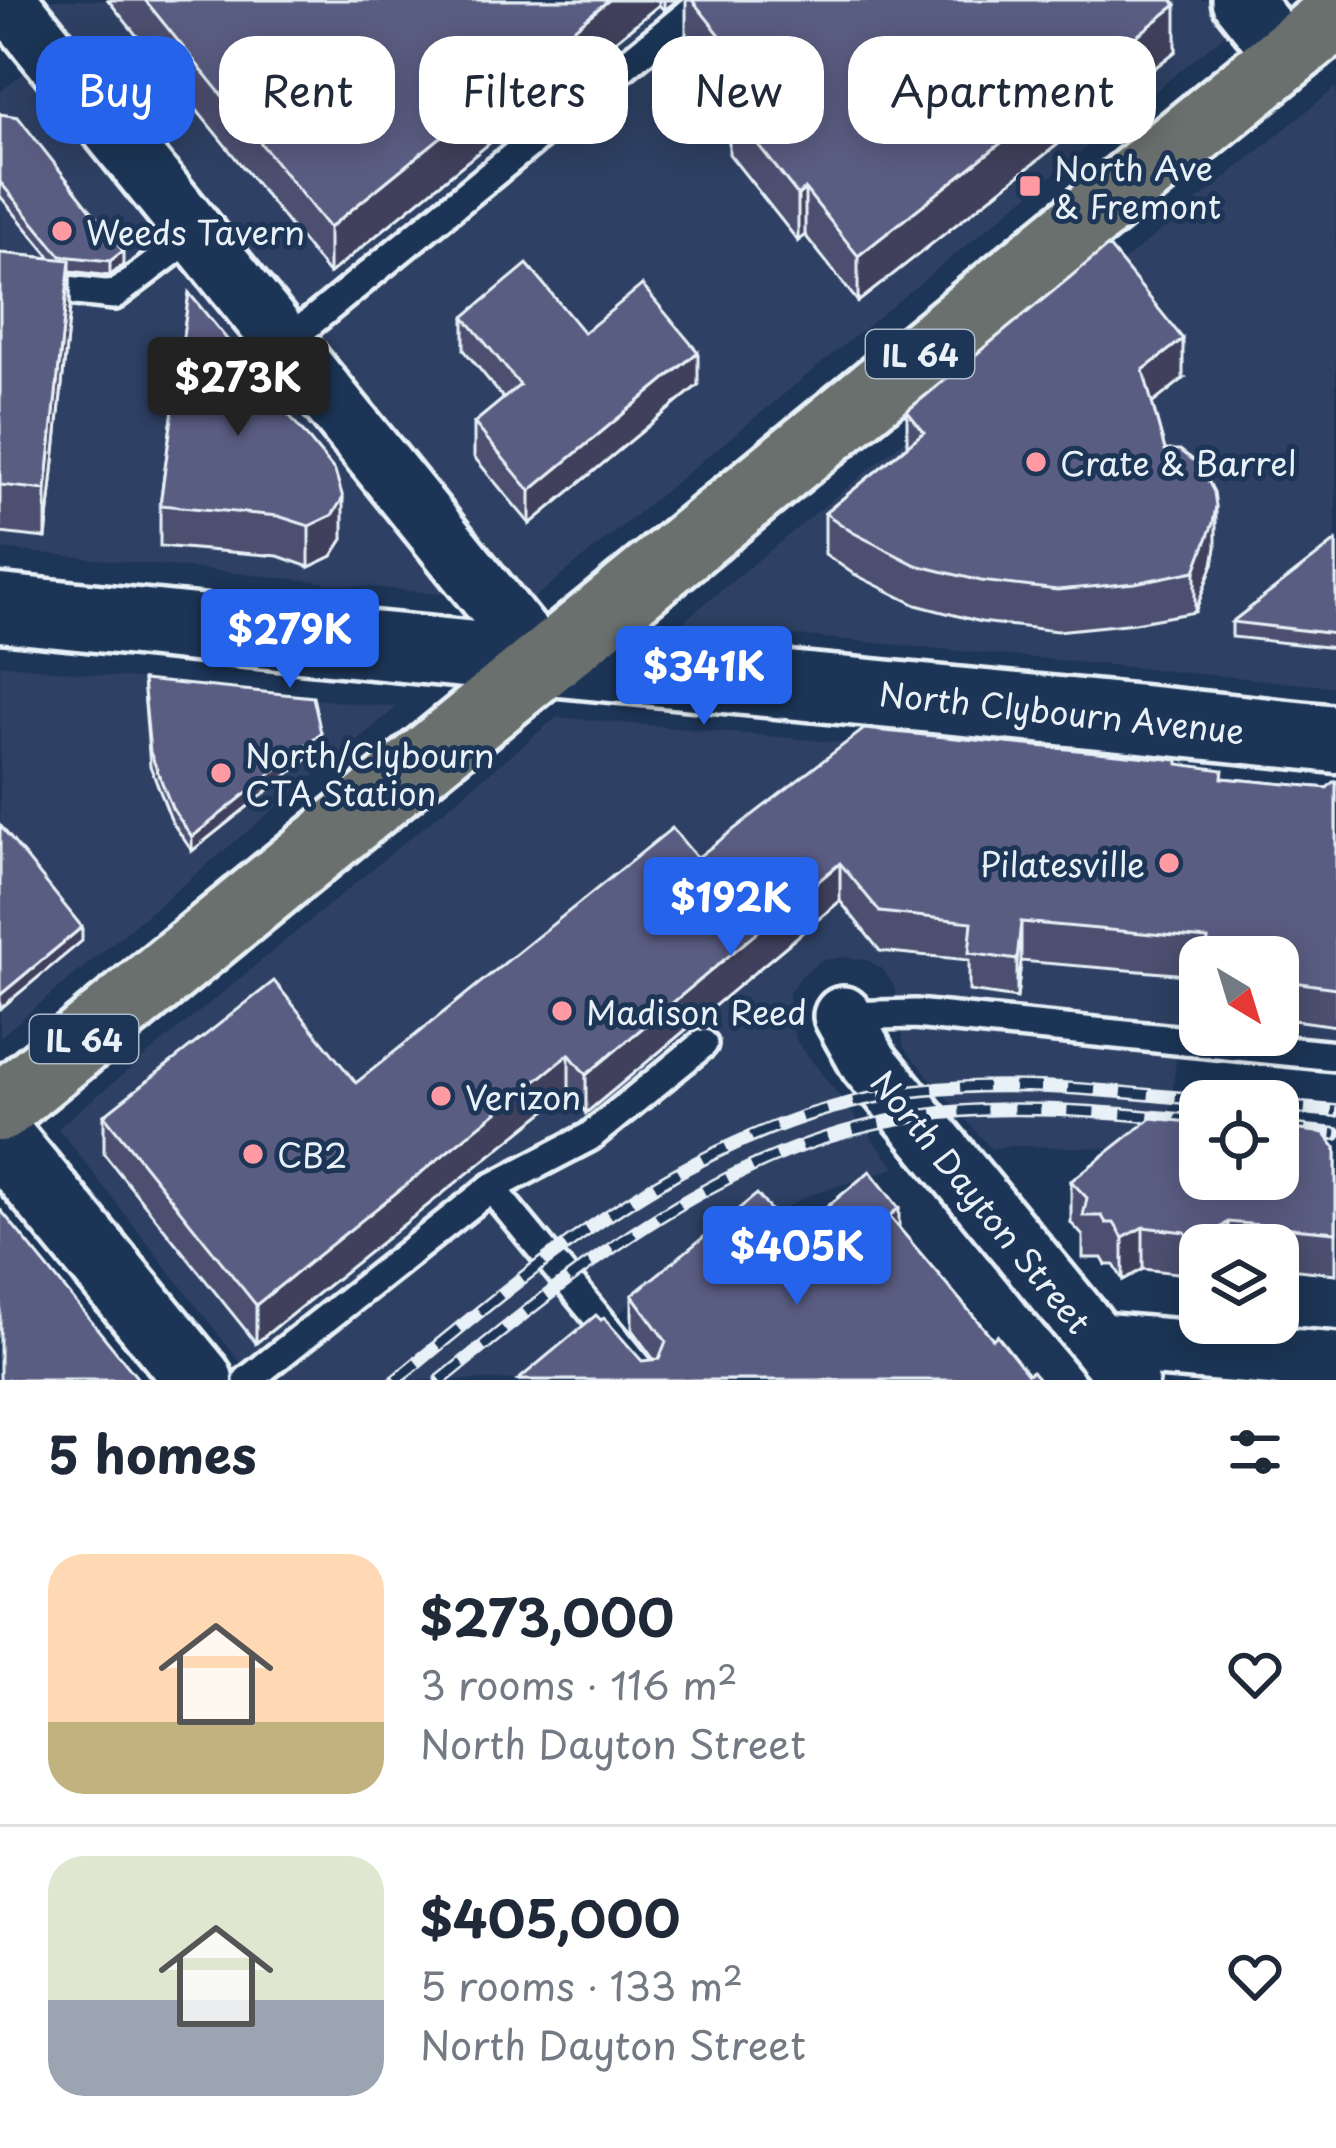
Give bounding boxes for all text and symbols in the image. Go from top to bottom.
chip: Buy [36,36,195,144]
chip: Rent [219,36,395,144]
chip: Filters [419,36,628,144]
chip: New [652,36,824,144]
chip: Apartment [848,36,1156,144]
place label: North Ave & Fremont [1054,142,1221,230]
marker: North Ave & Fremont [1017,173,1043,199]
place label: Weeds Tavern [86,206,305,256]
marker: Weeds Tavern [49,218,75,244]
road number: IL 64 [866,330,974,378]
pin: $273K [154,337,322,439]
text: $273K [175,346,301,405]
place label: Crate & Barrel [1060,437,1296,487]
marker: Crate & Barrel [1023,449,1049,475]
pin: $279K [206,589,374,691]
text: $279K [228,598,352,657]
pin: $341K [620,626,788,728]
text: $341K [643,635,765,694]
street label: North Clybourn Avenue [877,667,1247,755]
place label: North/Clybourn CTA Station [245,729,494,817]
marker: North/Clybourn CTA Station [208,760,234,786]
place label: Pilatesville [980,838,1145,888]
marker: Pilatesville [1156,850,1182,876]
pin: $192K [647,857,815,959]
text: $192K [671,866,791,925]
north arrow [1179,936,1299,1056]
map controls [1179,936,1299,1344]
place label: Madison Reed [586,986,807,1036]
marker: Madison Reed [549,998,575,1024]
road number: IL 64 [30,1015,138,1063]
street label: North Dayton Street [860,1058,1104,1344]
place label: Verizon [465,1071,581,1121]
button: locate [1179,1080,1299,1200]
marker: Verizon [428,1083,454,1109]
place label: CB2 [277,1129,347,1179]
marker: CB2 [240,1141,266,1167]
pin: $405K [713,1206,881,1308]
text: $405K [730,1215,864,1274]
button: layers [1179,1224,1299,1344]
text: 5 homes [48,1414,257,1491]
icon: filters [1222,1419,1288,1485]
text: $273,000 [420,1577,674,1654]
icon: home [144,1602,288,1746]
icon: heart [1222,1641,1288,1707]
text: 3 rooms · 116 m² [420,1654,738,1713]
text: North Dayton Street [420,1713,806,1772]
text: $405,000 [420,1878,680,1955]
icon: home [144,1904,288,2048]
icon: heart [1222,1943,1288,2009]
text: 5 rooms · 133 m² [420,1955,743,2014]
text: North Dayton Street [420,2014,806,2073]

